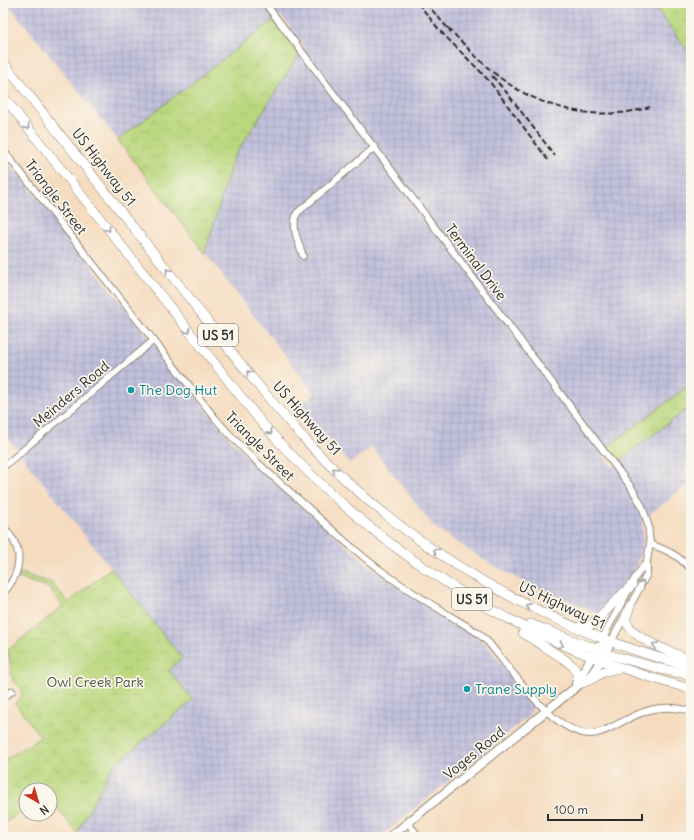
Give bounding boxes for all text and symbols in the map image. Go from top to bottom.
one-way arrow [23,122,30,129]
street label: US Highway 51 [68,125,140,209]
street label: Triangle Street [21,156,91,238]
street label: Terminal Drive [442,220,510,304]
one-way arrow [103,224,110,231]
one-way arrow [166,268,173,275]
road number: US 51 [198,324,238,346]
one-way arrow [184,326,191,333]
street label: Meinders Road [29,357,113,431]
one-way arrow [246,370,253,377]
street label: US Highway 51 [269,377,345,459]
place label: The Dog Hut [139,381,217,399]
marker: The Dog Hut [126,385,136,395]
street label: Triangle Street [222,408,299,485]
one-way arrow [265,427,273,435]
one-way arrow [332,467,340,474]
one-way arrow [433,548,440,556]
street label: US Highway 51 [516,577,608,633]
one-way arrow [637,580,645,587]
road number: US 51 [452,588,492,610]
one-way arrow [525,603,533,611]
one-way arrow [557,640,565,648]
one-way arrow [652,642,659,650]
park label: Owl Creek Park [46,673,144,691]
place label: Trane Supply [475,680,557,698]
marker: Trane Supply [462,684,472,694]
street label: Voges Road [440,723,508,783]
north arrow [18,782,58,822]
scale bar [548,796,642,822]
text: N [37,802,51,818]
text: 100 m [554,802,588,817]

